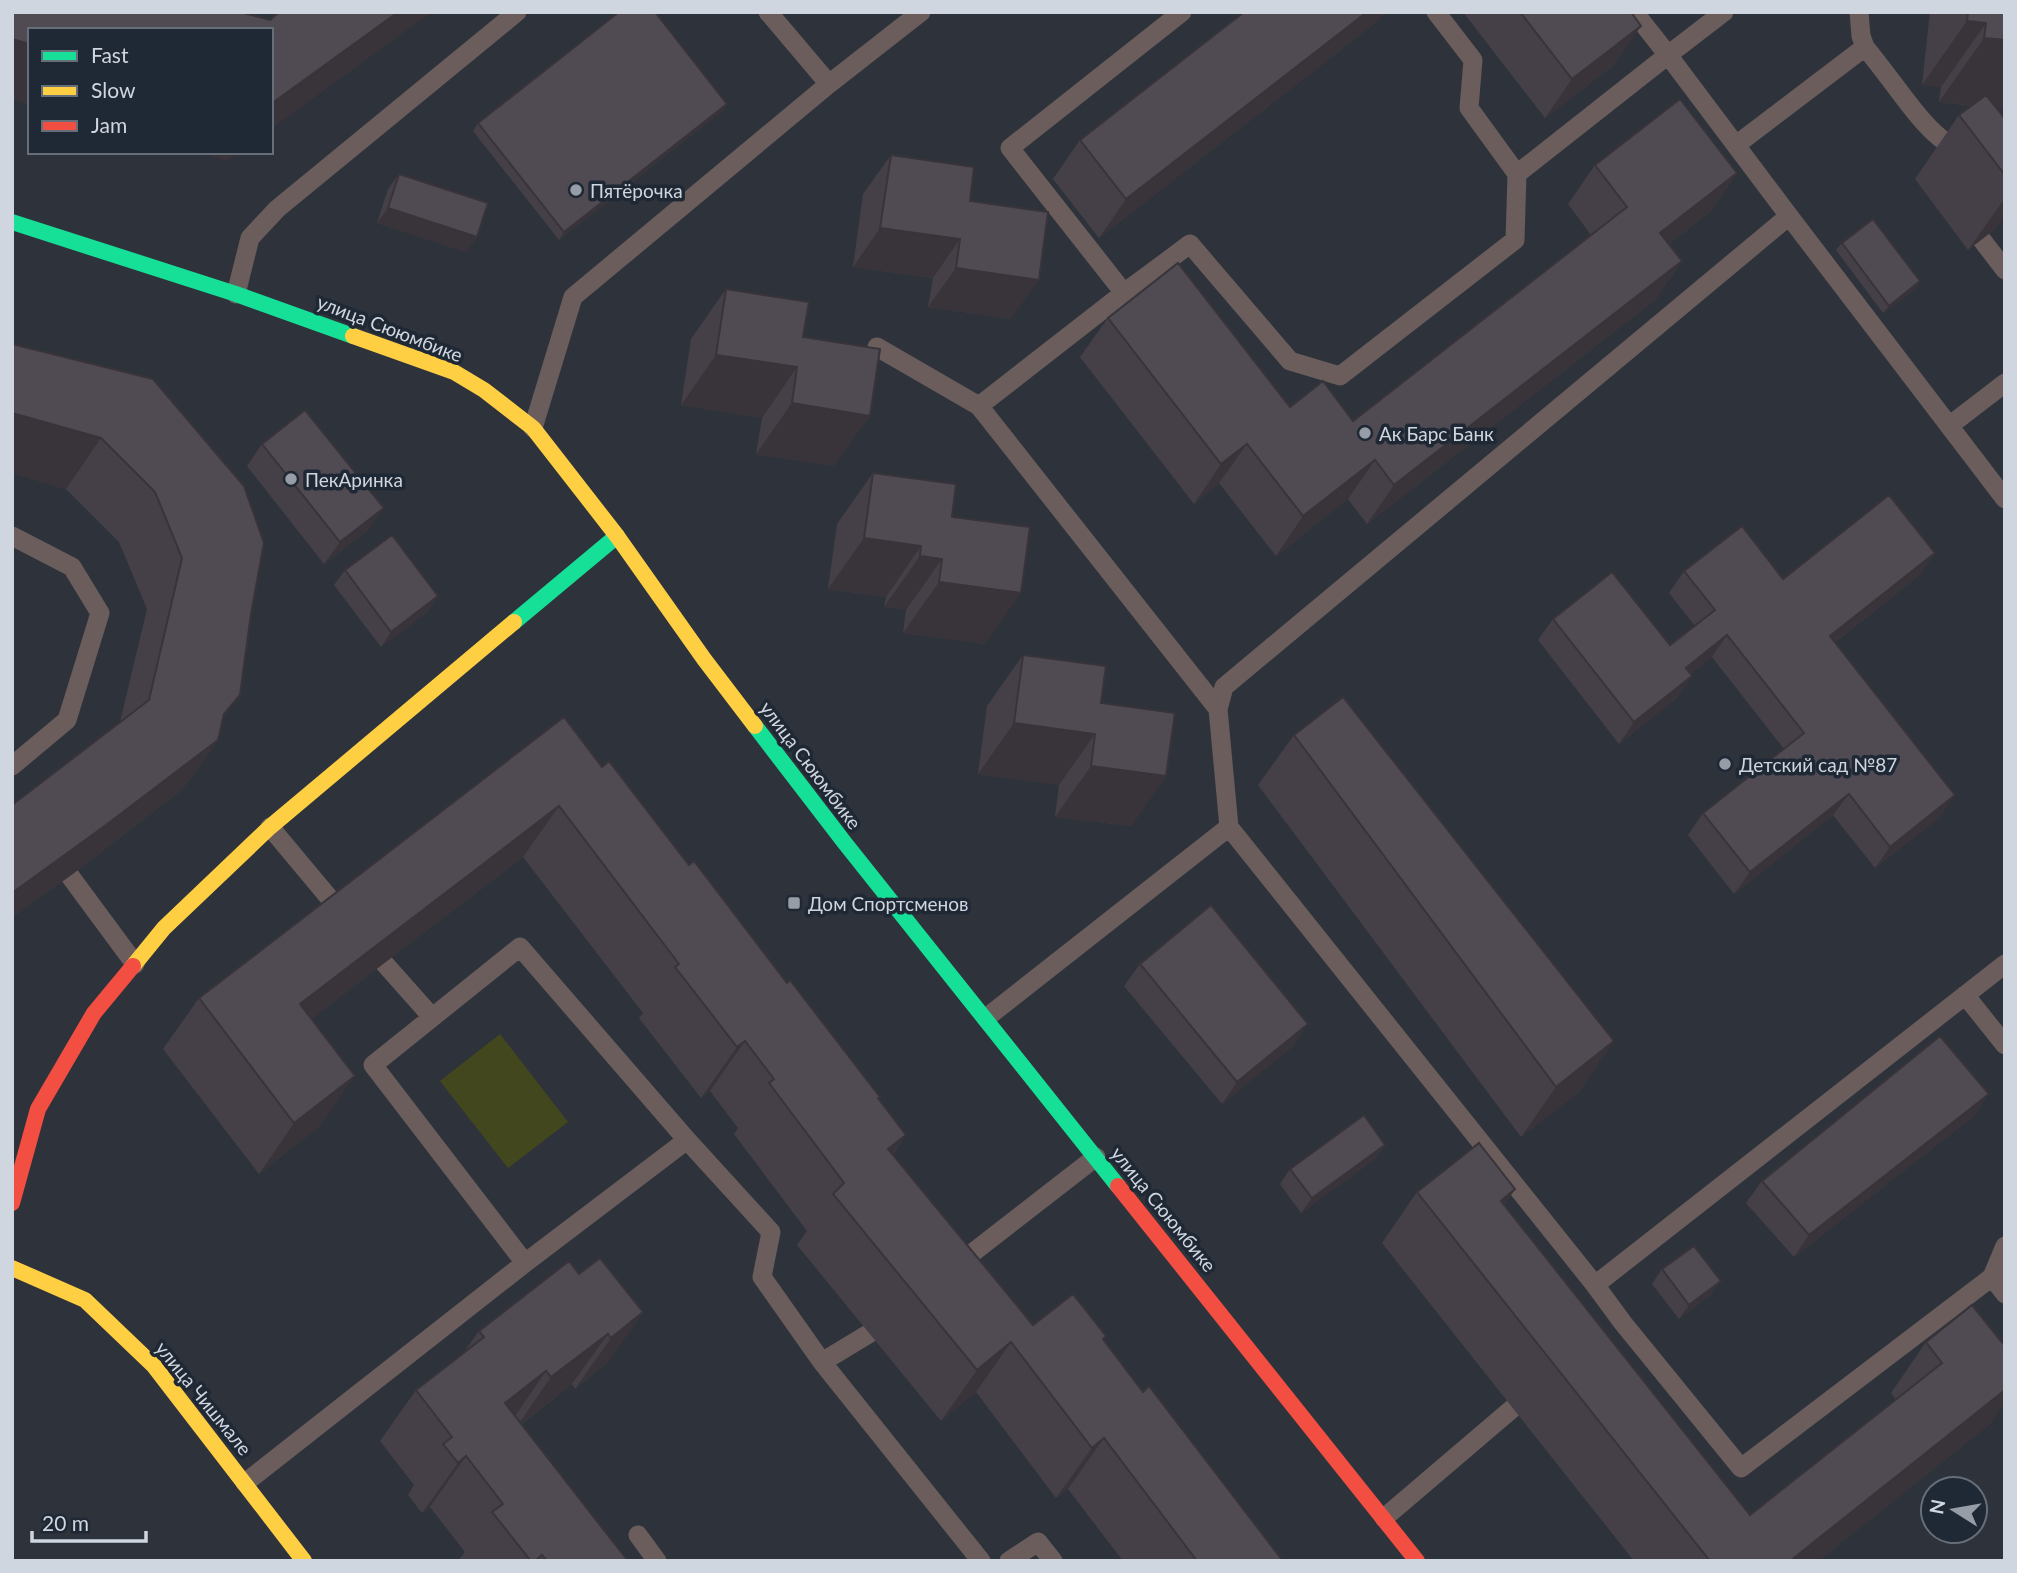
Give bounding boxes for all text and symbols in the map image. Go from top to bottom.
legend [28,28,273,154]
text: Fast [91,42,129,67]
text: Slow [91,77,136,102]
text: Jam [91,112,127,137]
place label: Пятёрочка [590,179,683,202]
marker: Пятёрочка [568,182,584,198]
street label: улица Сююмбике [314,290,466,366]
place label: Ак Барс Банк [1379,422,1494,445]
marker: Ак Барс Банк [1357,425,1373,441]
place label: ПекАринка [305,468,403,491]
marker: ПекАринка [283,471,299,487]
street label: улица Сююмбике [755,697,867,833]
place label: Детский сад №87 [1739,753,1897,776]
marker: Детский сад №87 [1717,756,1733,772]
place label: Дом Спортсменов [808,892,969,915]
marker: Дом Спортсменов [786,895,802,911]
street label: улица Сююмбике [1107,1142,1221,1276]
street label: улица Чишмале [151,1336,257,1460]
north arrow [1919,1475,1989,1545]
text: N [1924,1497,1950,1516]
scale bar [32,1500,145,1544]
text: 20 m [42,1510,89,1535]

